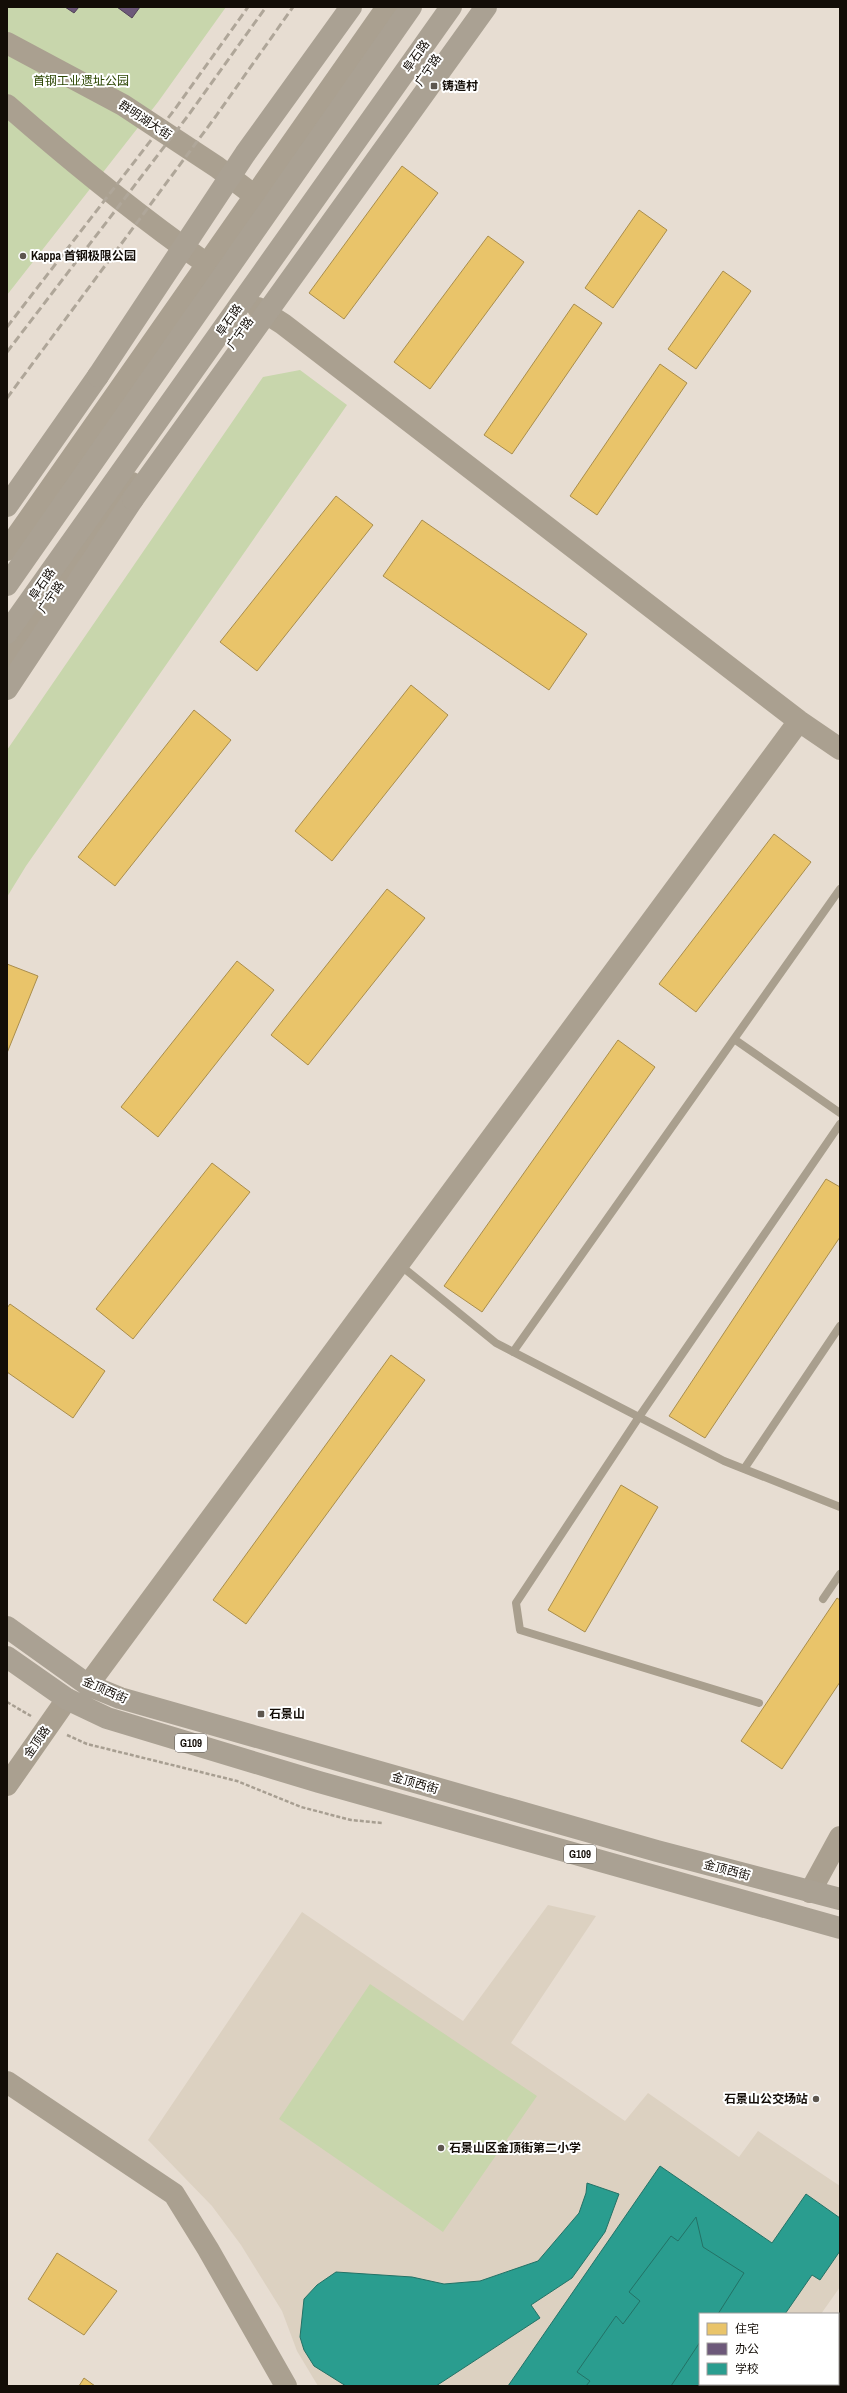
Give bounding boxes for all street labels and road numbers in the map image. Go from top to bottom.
street label: 阜石路 [399,37,433,75]
street label: 广宁路 [411,51,445,89]
street label: 群明湖大街 [115,97,175,143]
street label: 阜石路 [212,301,246,339]
street label: 广宁路 [223,314,257,352]
street label: 阜石路 [25,565,59,603]
street label: 广宁路 [34,578,68,616]
street label: 金顶西街 [80,1673,130,1707]
street label: 金顶路 [20,1723,54,1761]
road number: G109 [175,1734,207,1752]
street label: 金顶西街 [390,1769,440,1797]
road number: G109 [564,1845,596,1863]
street label: 金顶西街 [702,1856,752,1884]

